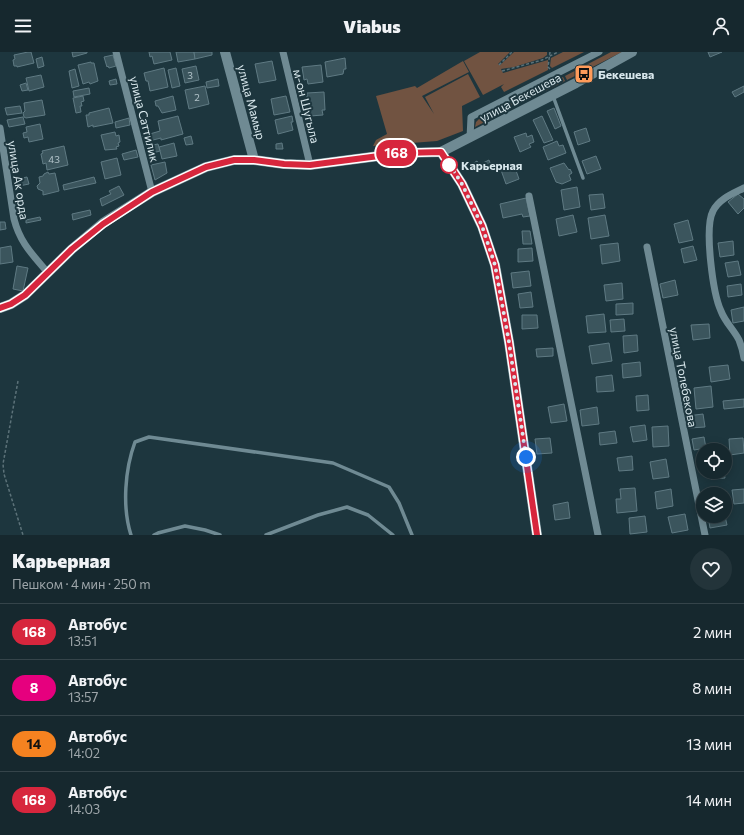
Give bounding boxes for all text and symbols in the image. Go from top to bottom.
icon: menu [12,15,34,37]
text: Viabus [343,15,401,37]
icon: person [710,15,732,37]
street label: улица Мамыр [235,63,269,141]
bus stop icon: Бекешева [573,63,595,85]
place label: Бекешева [598,67,654,81]
street label: м-он Шугыла [291,68,323,144]
house number: 3 [187,69,193,81]
street label: улица Бекешева [477,70,563,124]
street label: улица Саттилик [128,75,163,164]
house number: 2 [194,91,200,103]
street label: улица Ак орда [6,140,32,220]
line badge: 168 [373,140,419,166]
text: 168 [384,144,408,161]
house number: 43 [48,153,60,165]
marker: Карьерная [440,156,458,174]
place label: Карьерная [461,158,522,172]
street label: улица Толебекова [667,326,701,428]
map controls [696,443,732,523]
button: locate [696,443,732,479]
your location [516,447,536,467]
button: layers [696,487,732,523]
button: heart [690,548,732,590]
text: Карьерная [12,549,110,572]
text: Пешком · 4 мин · 250 m [12,576,151,592]
text: Автобус [68,615,127,633]
text: 168 [22,623,46,640]
text: 2 мин [693,623,732,641]
text: 13:51 [68,633,97,649]
text: Автобус [68,671,127,689]
text: 8 [30,679,38,696]
text: 8 мин [692,679,732,697]
text: 13:57 [68,689,98,705]
text: Автобус [68,727,127,745]
text: 14 [27,735,41,752]
text: 13 мин [686,735,732,753]
text: 14:02 [68,745,100,761]
text: Автобус [68,783,127,801]
text: 168 [22,791,46,808]
text: 14 мин [686,791,732,809]
text: 14:03 [68,801,100,817]

